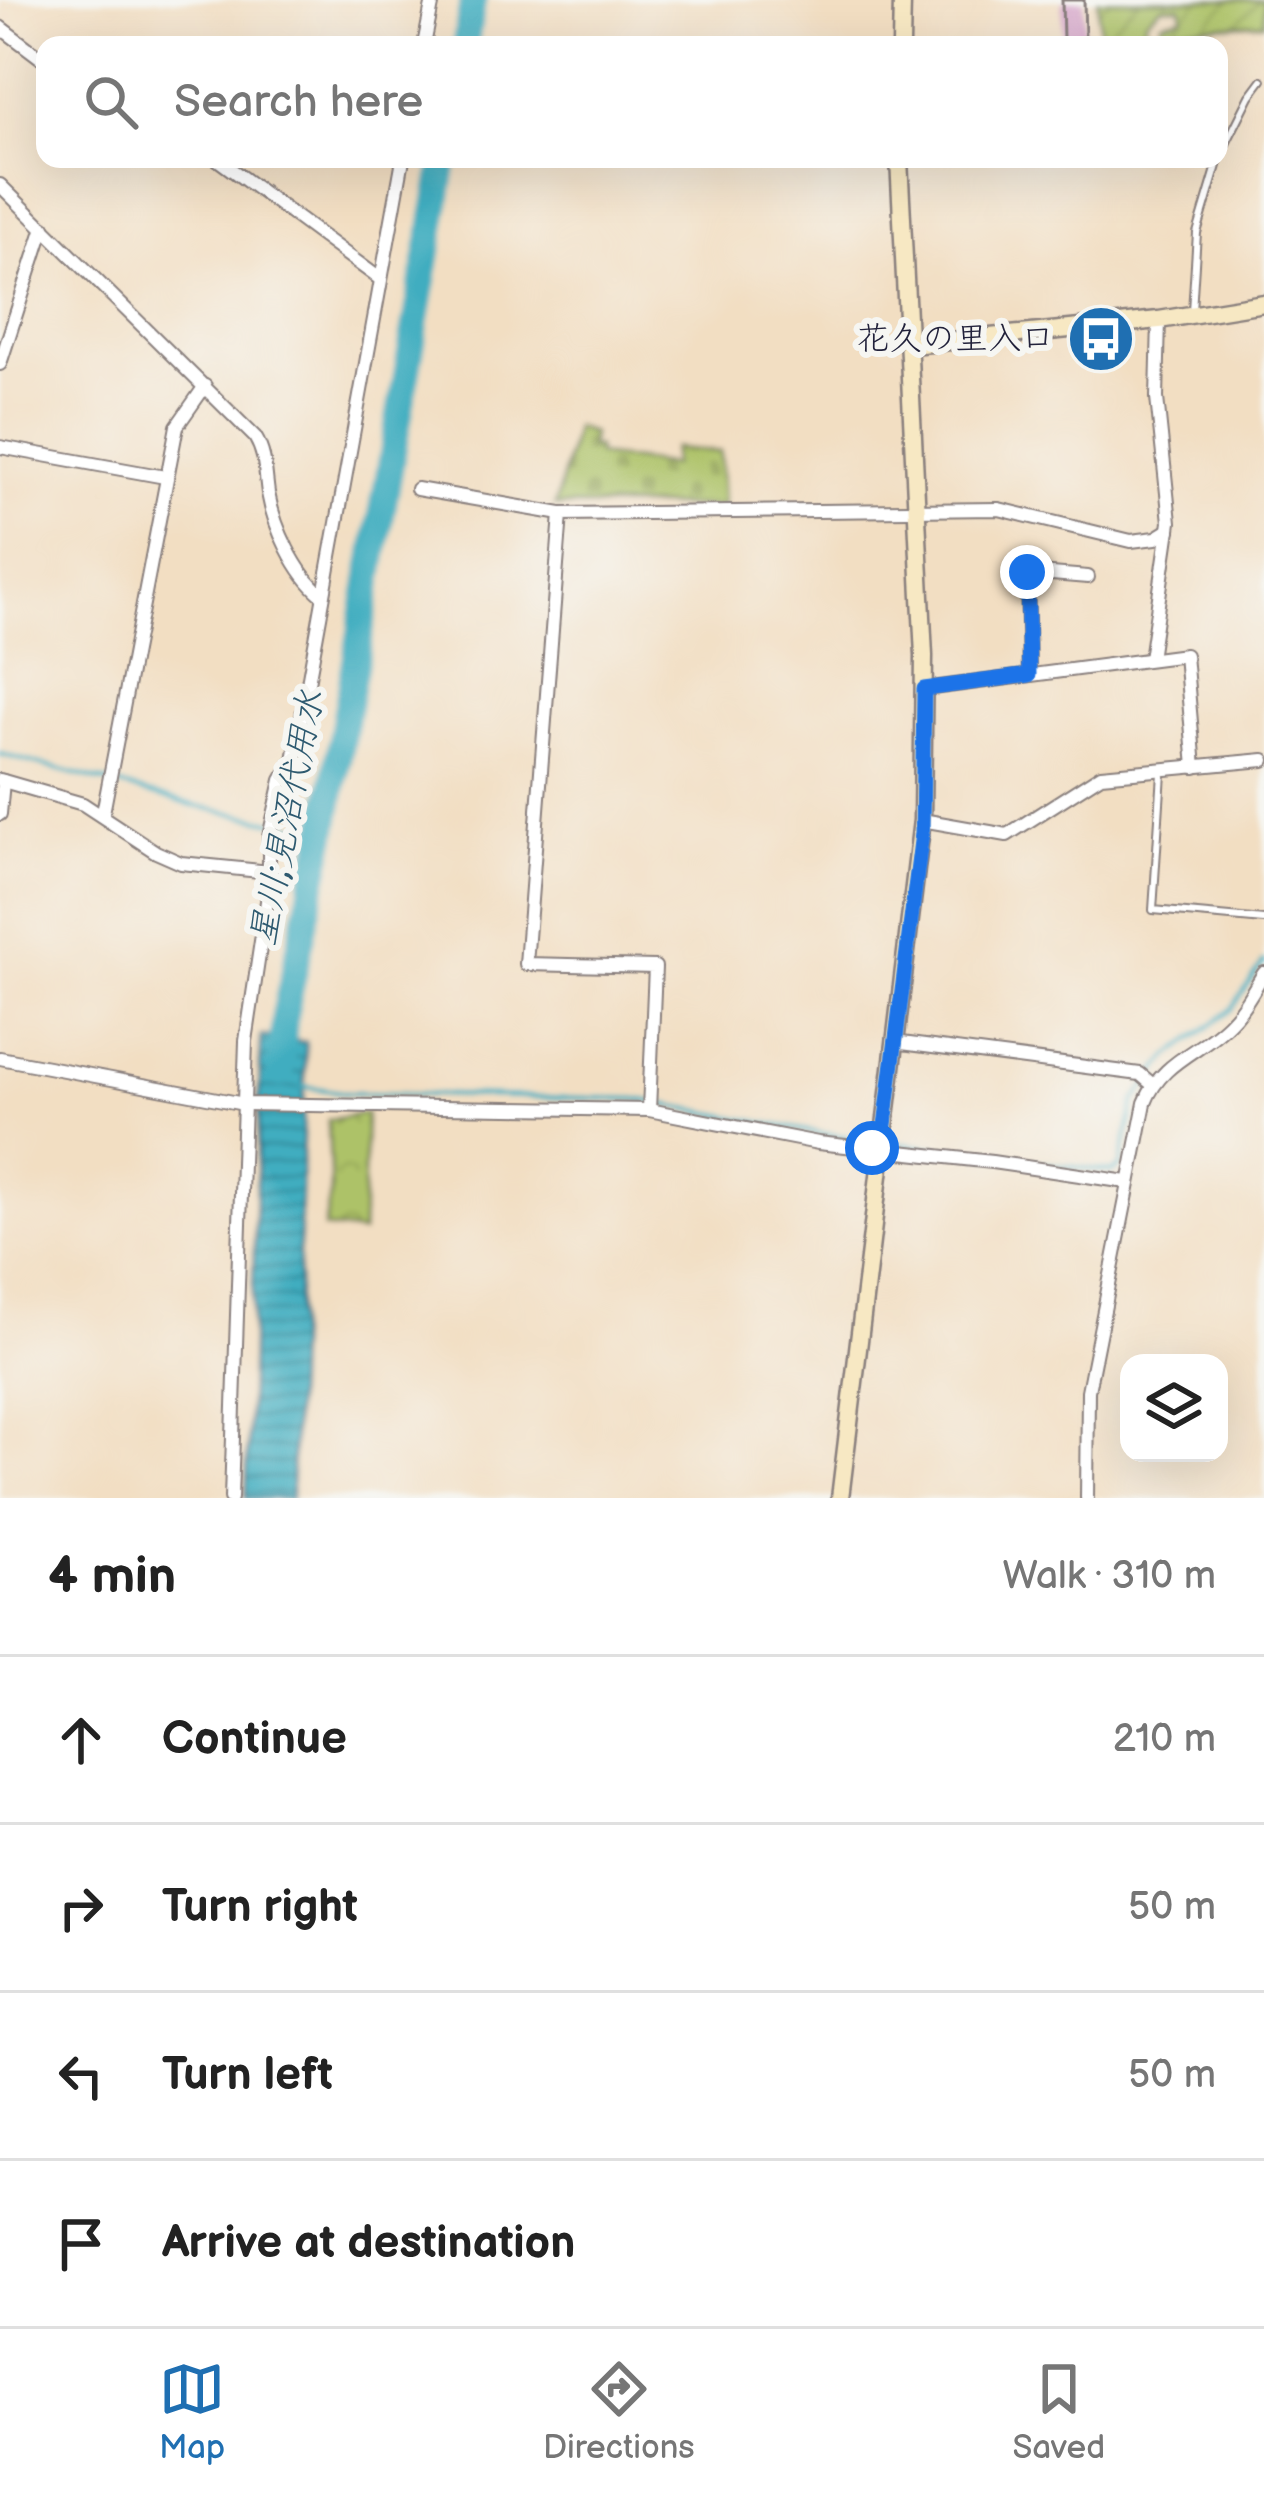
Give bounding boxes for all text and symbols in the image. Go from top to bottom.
search box [36,36,1228,168]
icon: search [78,69,144,135]
text: Search here [174,75,423,130]
bus stop icon: 花久の里入口 [1066,304,1136,374]
place label: 花久の里入口 [856,319,1054,359]
route end [1000,545,1054,599]
water label: 星川;見沼代用水 [242,687,334,949]
route start [845,1121,899,1175]
map controls [1120,1354,1228,1462]
button: layers [1120,1354,1228,1462]
text: 4 min [48,1546,176,1607]
text: Walk · 310 m [1003,1553,1216,1600]
icon: ahead [48,1707,114,1773]
text: Continue [162,1712,347,1767]
text: 210 m [1113,1716,1216,1763]
icon: right [48,1875,114,1941]
text: Turn right [162,1880,358,1935]
text: 50 m [1128,1884,1216,1931]
icon: left [48,2043,114,2109]
text: Turn left [162,2048,333,2103]
text: 50 m [1128,2052,1216,2099]
icon: arrive [48,2211,114,2277]
text: Arrive at destination [162,2216,575,2271]
tab: Map [159,2356,225,2468]
tab: Directions [543,2356,695,2468]
tab: Saved [1012,2356,1105,2468]

